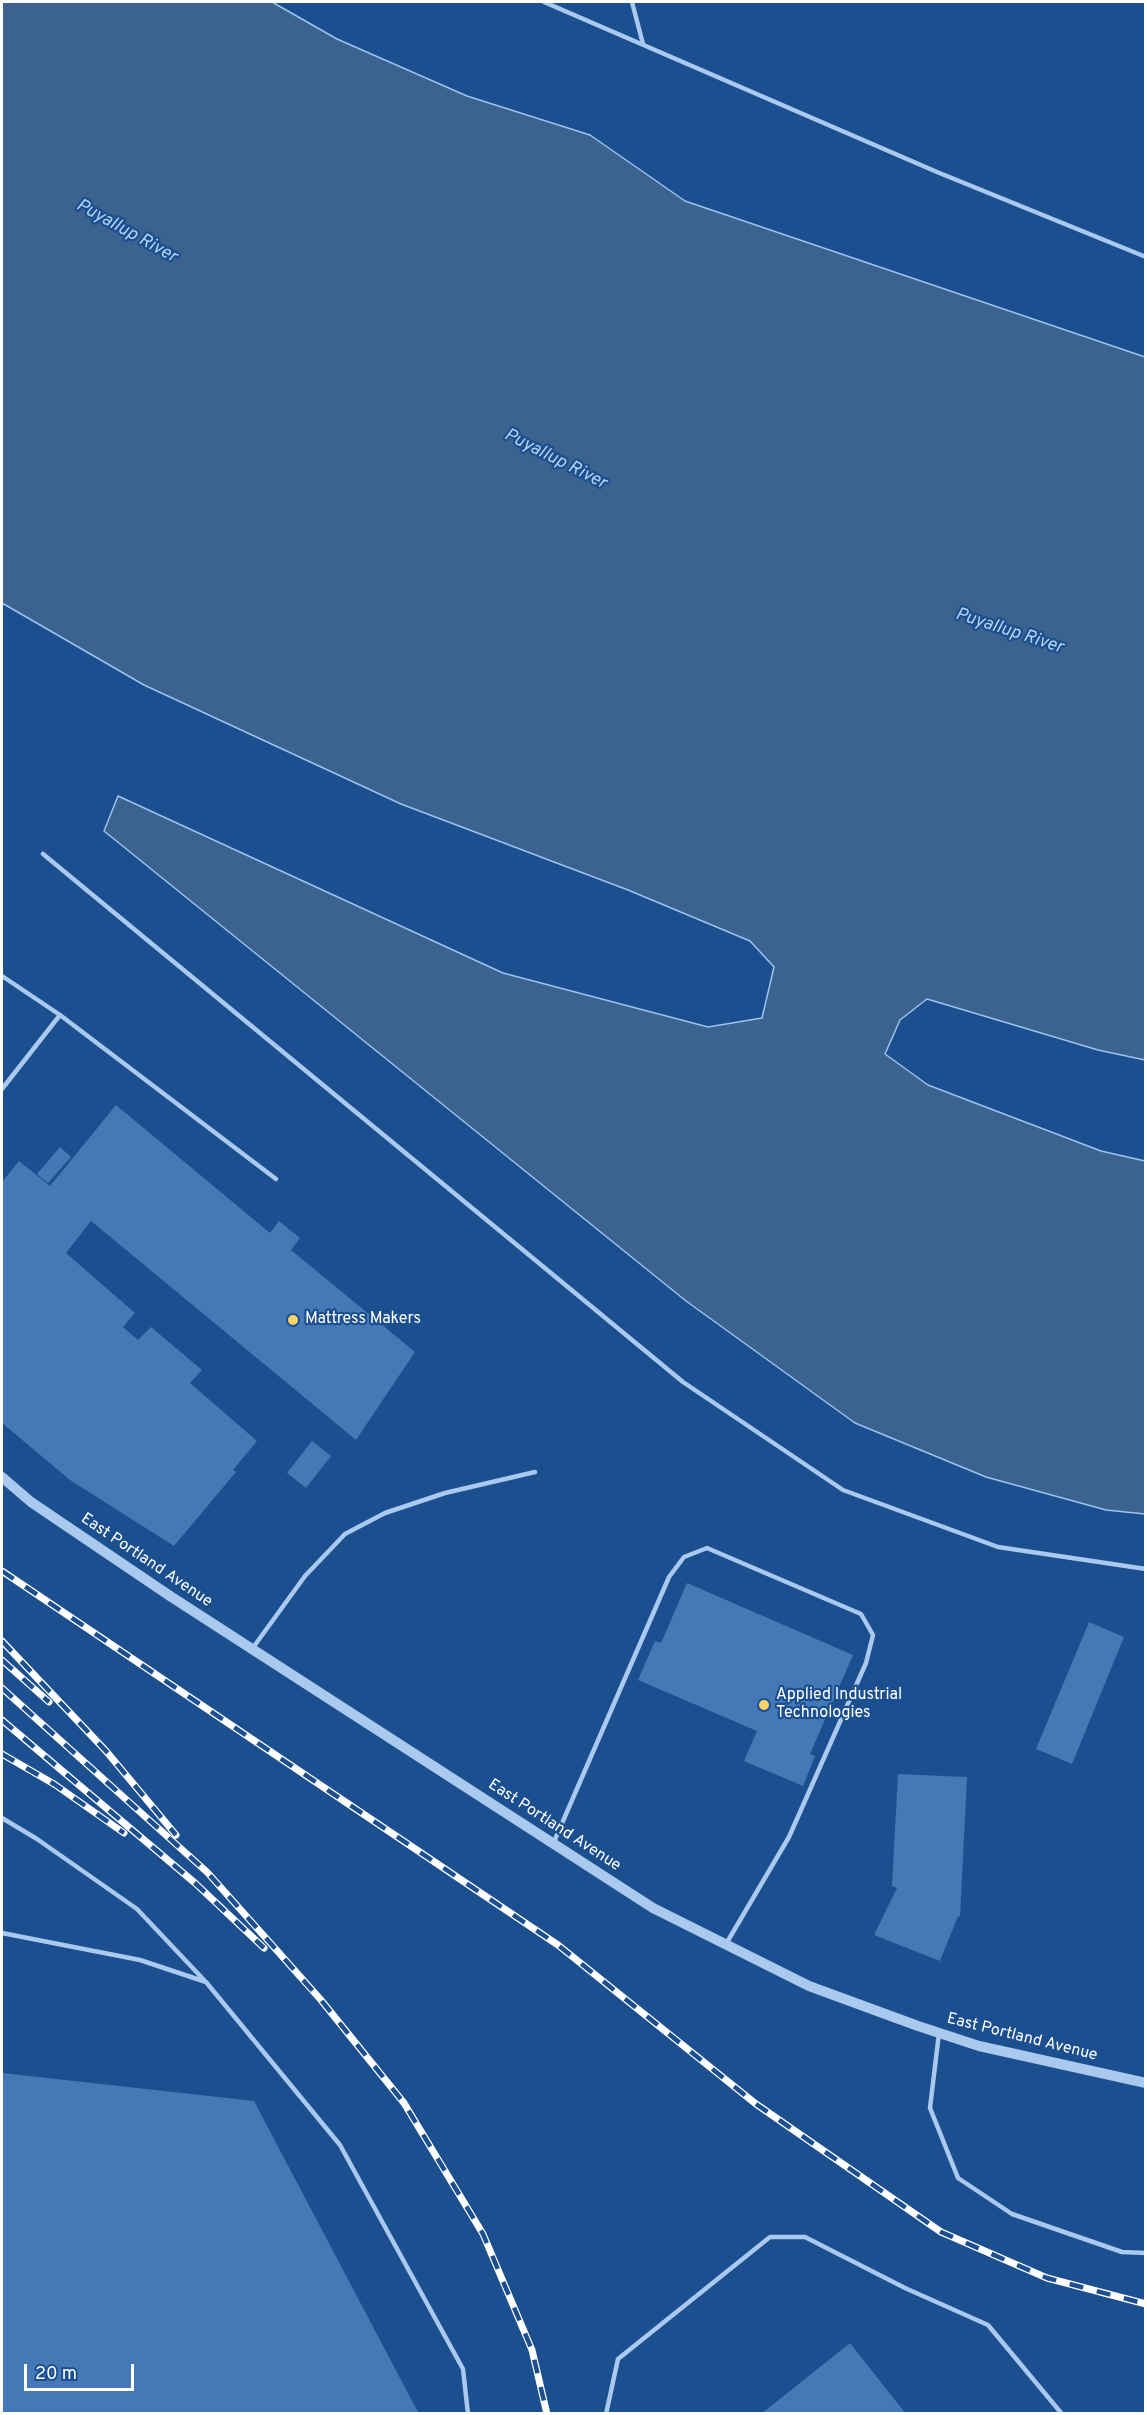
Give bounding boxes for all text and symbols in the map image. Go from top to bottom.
water label: Puyallup River [72,195,180,269]
water label: Puyallup River [500,425,610,495]
water label: Puyallup River [952,604,1066,660]
place label: Mattress Makers [305,1310,421,1330]
marker: Mattress Makers [286,1313,300,1327]
street label: East Portland Avenue [77,1510,215,1612]
place label: Applied Industrial Technologies [776,1686,902,1724]
marker: Applied Industrial Technologies [757,1698,771,1712]
street label: East Portland Avenue [484,1776,624,1876]
street label: East Portland Avenue [945,2010,1099,2066]
scale bar [27,2352,136,2390]
text: 20 m [35,2363,77,2386]

